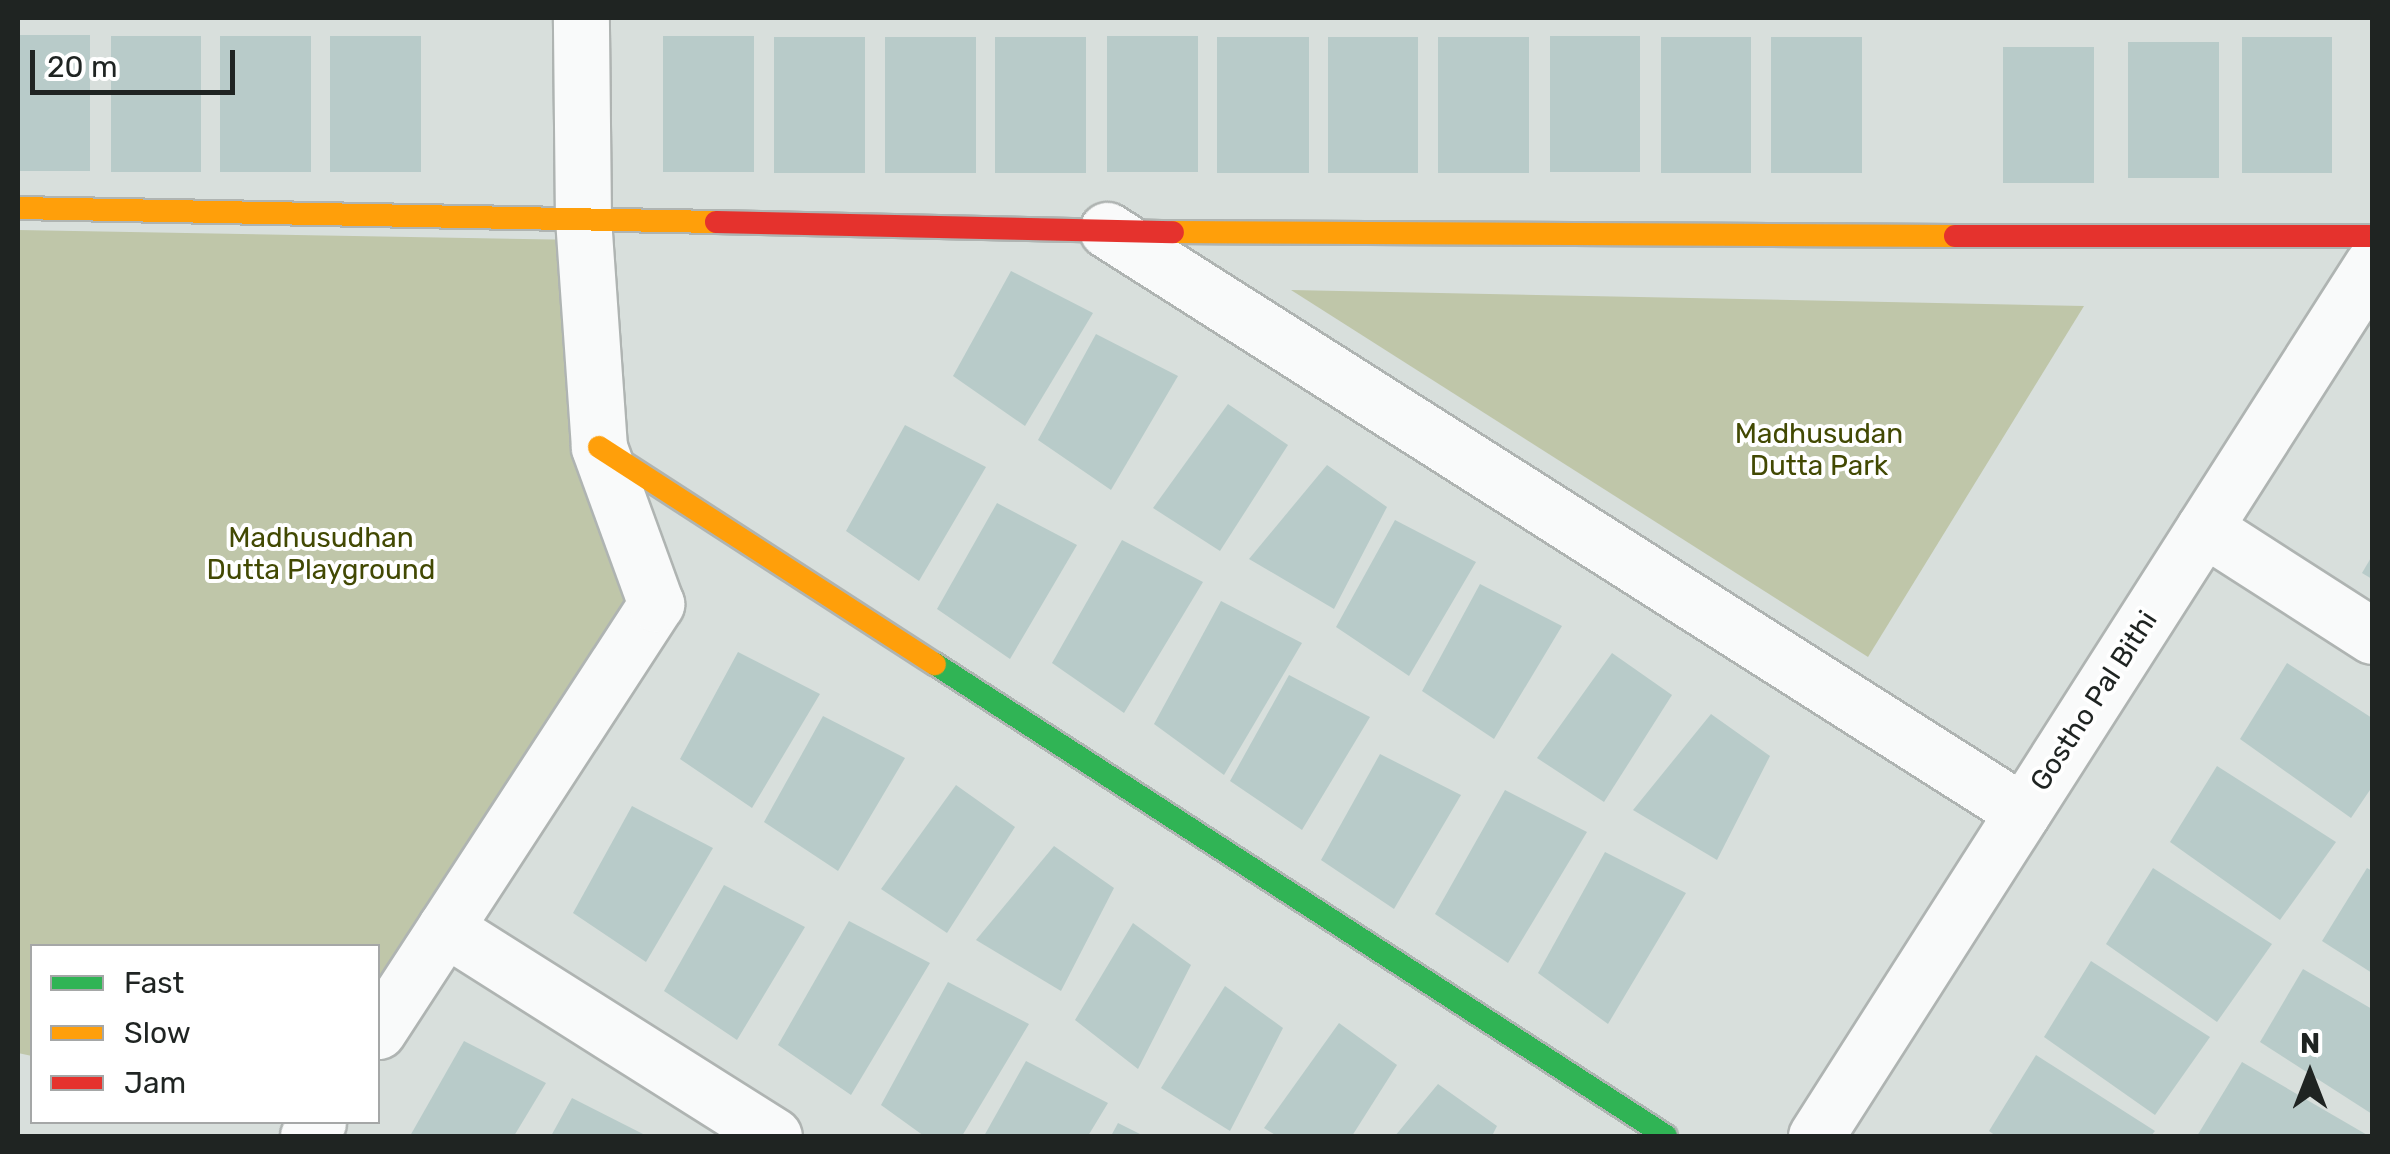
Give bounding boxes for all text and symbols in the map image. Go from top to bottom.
scale bar [35,30,240,92]
text: 20 m [47,49,118,85]
park label: Madhusudan Dutta Park [1735,417,1903,483]
park label: Madhusudhan Dutta Playground [207,521,435,587]
street label: Gostho Pal Bithi [2023,605,2165,797]
legend [30,944,380,1124]
text: Fast [124,965,184,1001]
text: Slow [124,1015,191,1051]
north arrow [2260,1024,2360,1124]
text: N [2300,1027,2320,1060]
text: Jam [124,1065,186,1101]

